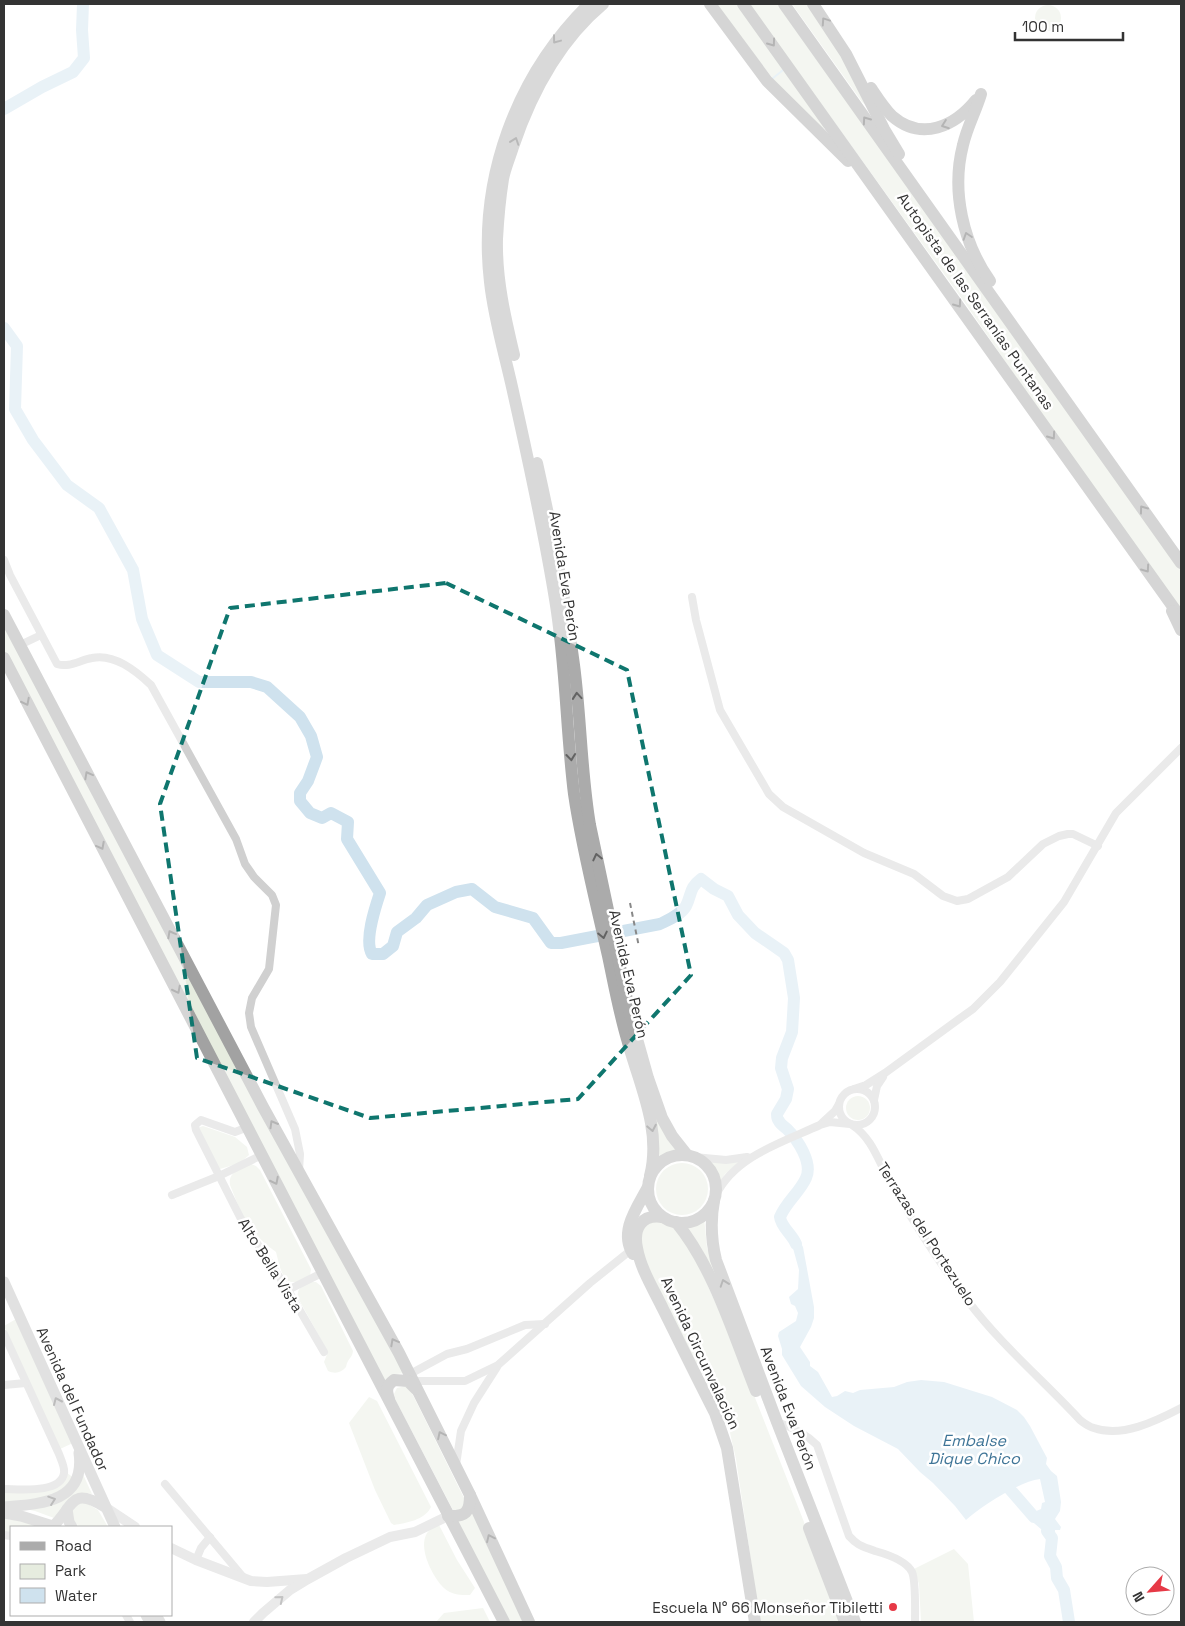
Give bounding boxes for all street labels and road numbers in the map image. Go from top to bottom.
street label: Autopista de las Serranías Puntanas [893,189,1059,413]
street label: Avenida Eva Perón [545,510,585,642]
street label: Avenida Eva Perón [605,908,653,1040]
street label: Terrazas del Portezuelo [873,1158,981,1310]
street label: Alto Bella Vista [234,1214,308,1316]
street label: Avenida Circunvalación [657,1274,745,1432]
street label: Avenida del Fundador [33,1324,114,1474]
street label: Avenida Eva Perón [757,1343,821,1473]

